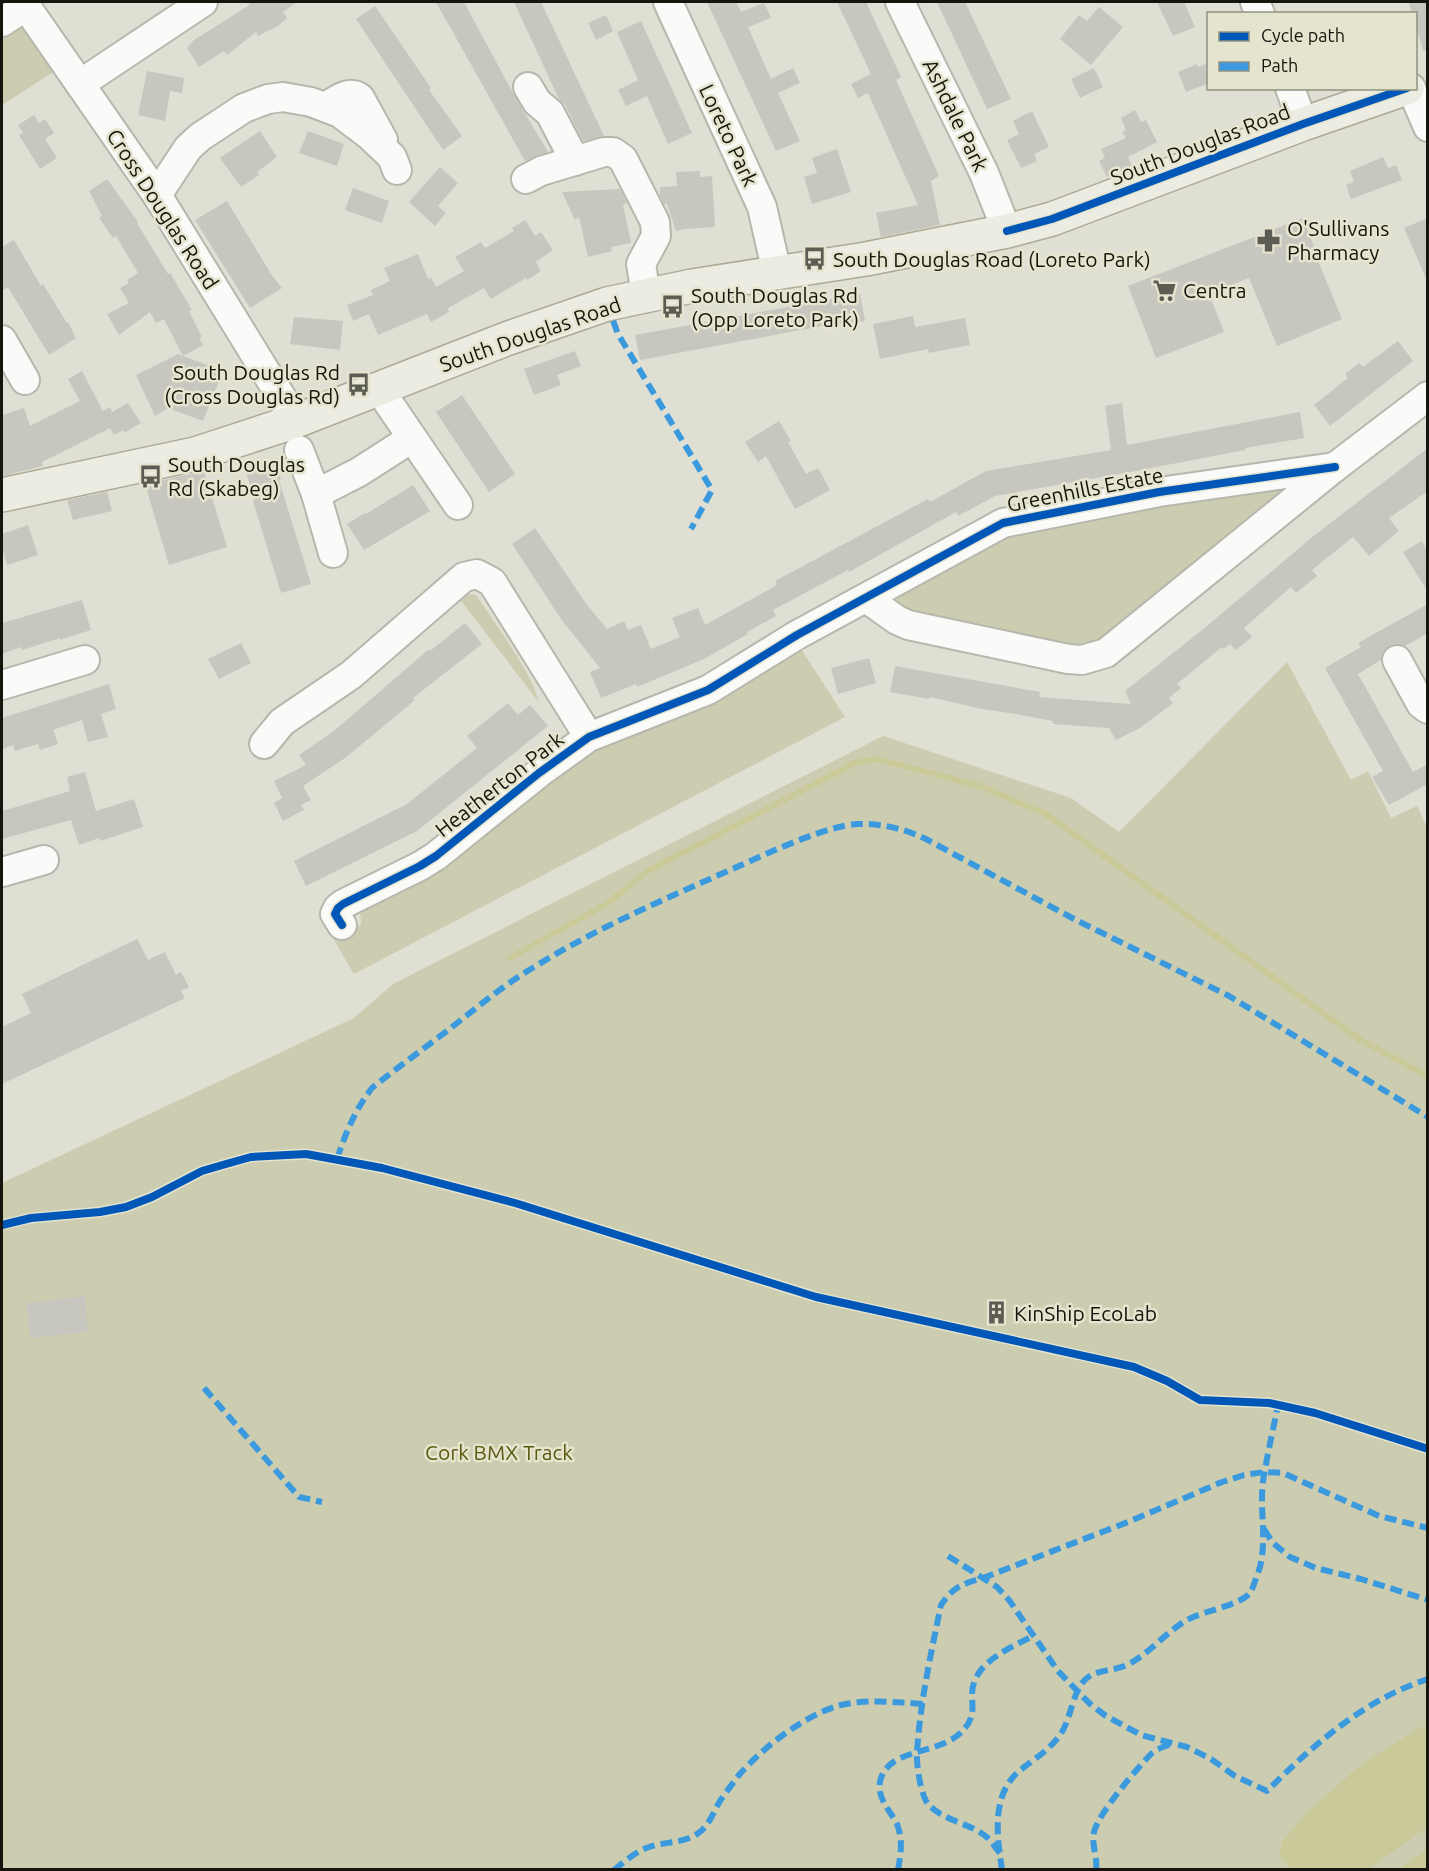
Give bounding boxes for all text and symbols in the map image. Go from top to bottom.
legend [1207,12,1417,90]
text: Cycle path [1261,25,1345,45]
street label: Ashdale Park [919,55,994,175]
text: Path [1261,55,1298,75]
street label: Loreto Park [695,80,763,190]
street label: South Douglas Road [1107,99,1293,189]
street label: Cross Douglas Road [102,124,224,294]
place label: O'Sullivans Pharmacy [1287,216,1389,264]
pharmacy icon: O'Sullivans Pharmacy [1256,227,1282,253]
bus stop icon: South Douglas Road (Loreto Park) [802,246,828,272]
place label: South Douglas Road (Loreto Park) [833,247,1151,271]
supermarket icon: Centra [1152,277,1178,303]
place label: Centra [1183,278,1246,302]
place label: South Douglas Rd (Opp Loreto Park) [691,283,859,331]
street label: South Douglas Road [436,292,624,376]
bus stop icon: South Douglas Rd (Opp Loreto Park) [660,294,686,320]
place label: South Douglas Rd (Cross Douglas Rd) [164,360,340,408]
bus stop icon: South Douglas Rd (Cross Douglas Rd) [345,371,371,397]
place label: South Douglas Rd (Skabeg) [168,452,305,500]
street label: Greenhills Estate [1005,462,1165,516]
bus stop icon: South Douglas Rd (Skabeg) [137,463,163,489]
street label: Heatherton Park [430,726,568,841]
building icon: KinShip EcoLab [983,1300,1009,1326]
place label: KinShip EcoLab [1014,1301,1157,1325]
park label: Cork BMX Track [425,1440,573,1464]

